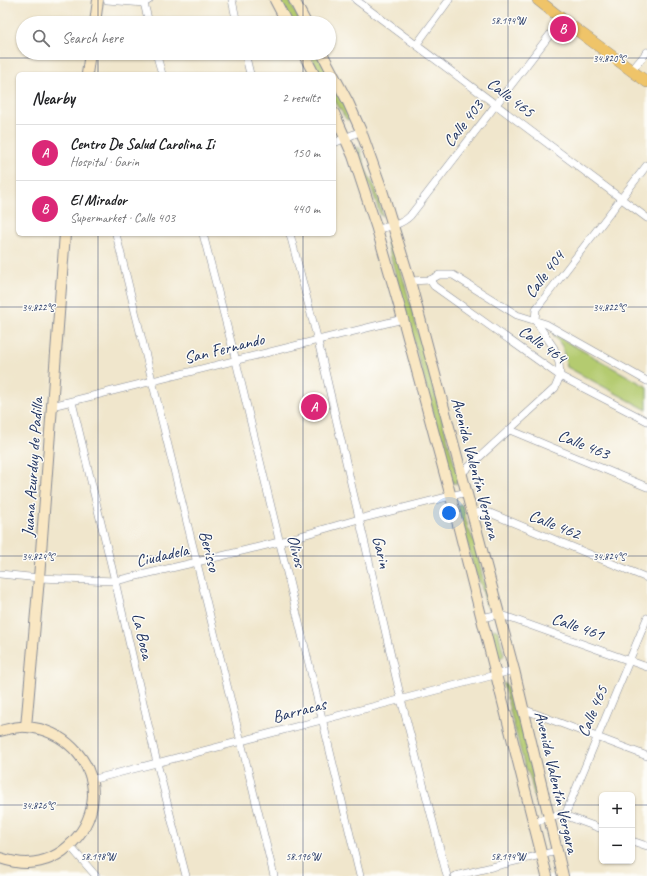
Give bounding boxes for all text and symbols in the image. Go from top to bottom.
text: 58.194°W [491,14,527,27]
pin: B [550,14,576,44]
search box [16,16,336,60]
icon: search [30,27,52,49]
text: Search here [62,29,123,48]
text: 34.820°S [593,52,627,65]
street label: Calle 465 [483,73,540,123]
text: Nearby [32,88,75,109]
text: 2 results [282,90,320,106]
street label: Calle 403 [439,95,489,151]
text: Centro De Salud Carolina Ii [70,135,214,154]
text: A [42,145,48,161]
text: 150 m [292,145,320,161]
text: Hospital · Garin [70,154,139,170]
text: El Mirador [70,191,127,210]
text: B [42,201,48,217]
text: 440 m [292,201,320,217]
text: Supermarket · Calle 403 [70,210,175,226]
street label: Calle 404 [520,245,570,302]
text: 34.822°S [22,301,56,314]
text: 34.822°S [593,301,627,314]
street label: Calle 464 [515,320,573,370]
street label: San Fernando [182,328,267,369]
pin: A [301,392,327,422]
street label: Juana Azurduy de Padilla [17,395,48,538]
street label: Avenida Valentín Vergara [447,395,505,543]
street label: Calle 463 [555,425,614,465]
your location [439,503,459,523]
street label: Calle 462 [526,505,585,545]
street label: Berisso [194,529,225,575]
street label: Olivos [282,533,311,571]
street label: Garin [368,534,395,571]
street label: Ciudadela [134,539,191,572]
text: 34.824°S [22,550,56,563]
text: 34.824°S [593,550,627,563]
street label: Calle 461 [549,608,608,646]
street label: La Boca [127,611,158,663]
street label: Calle 465 [572,681,613,740]
street label: Barracas [270,693,330,728]
street label: Avenida Valentín Vergara [530,709,584,857]
map controls [599,792,635,864]
button: + [599,792,635,828]
text: 34.826°S [22,799,56,812]
button: − [599,828,635,864]
text: 58.198°W [81,850,117,863]
text: 58.196°W [286,850,322,863]
text: 58.194°W [491,850,527,863]

